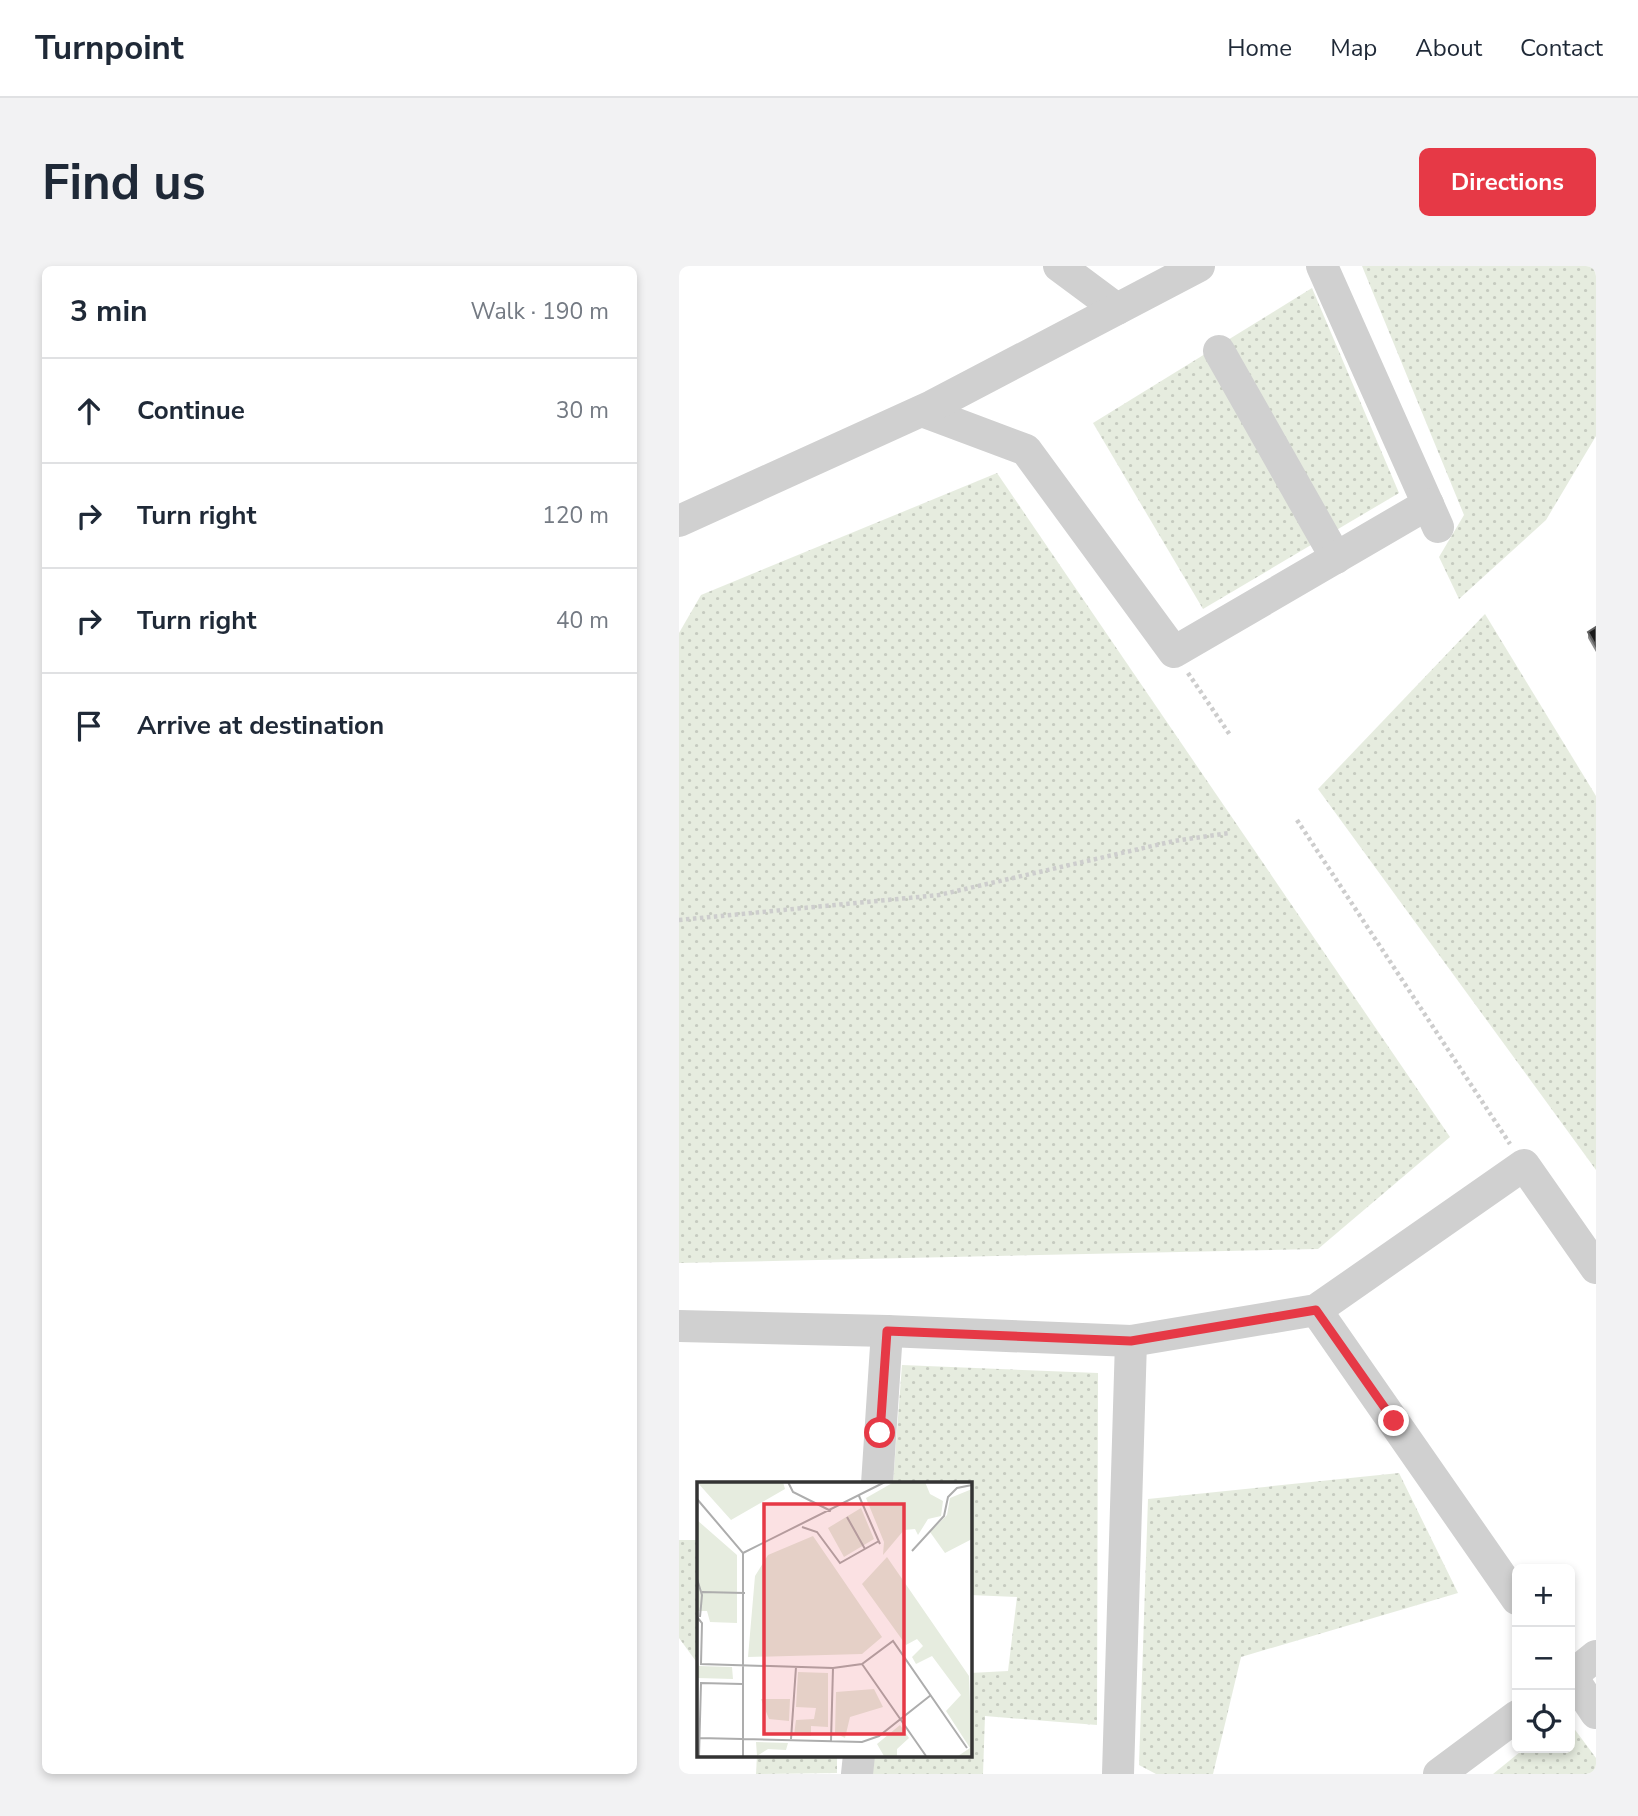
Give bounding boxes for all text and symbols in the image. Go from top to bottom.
text: Turnpoint [35,26,184,71]
text: Home [1227,32,1292,64]
text: Map [1330,32,1377,64]
text: About [1415,32,1482,64]
text: Contact [1520,32,1603,64]
button: Directions [1419,148,1596,216]
text: Find us [42,149,206,216]
text: 3 min [70,291,148,332]
text: Walk · 190 m [470,296,609,327]
icon: ahead [70,392,108,430]
text: Continue [137,393,245,428]
text: 30 m [556,395,609,426]
icon: right [70,497,108,535]
text: Turn right [137,498,256,533]
text: 120 m [542,500,609,531]
icon: right [70,602,108,640]
text: Turn right [137,603,256,638]
text: 40 m [556,605,609,636]
icon: arrive [70,707,108,745]
text: Arrive at destination [137,708,384,743]
route end [1378,1405,1409,1436]
route start [864,1417,895,1448]
inset map [697,1482,971,1756]
map controls [1512,1564,1575,1753]
button: + [1512,1564,1575,1627]
button: − [1512,1627,1575,1690]
button: locate [1512,1690,1575,1753]

